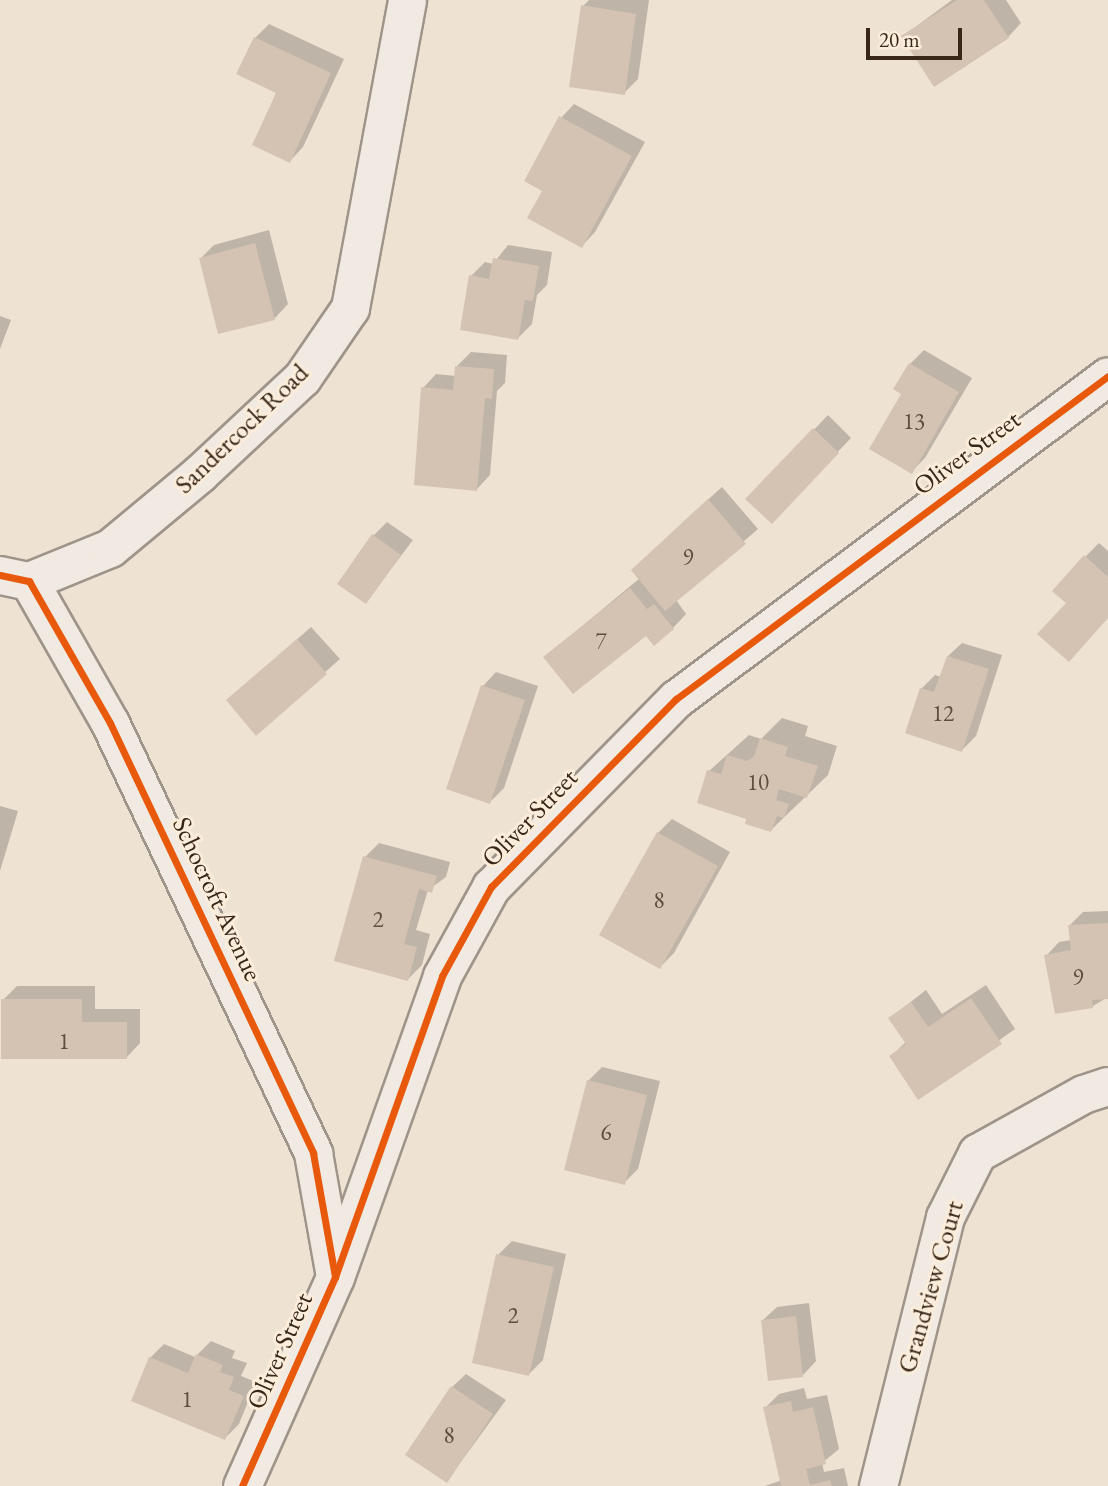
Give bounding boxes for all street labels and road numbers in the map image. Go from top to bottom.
street label: Sandercock Road [169,358,315,500]
street label: Oliver Street [908,404,1026,502]
street label: Oliver Street [476,762,584,874]
street label: Schocroft Avenue [165,812,269,986]
street label: Grandview Court [892,1197,970,1377]
street label: Oliver Street [240,1288,320,1414]

